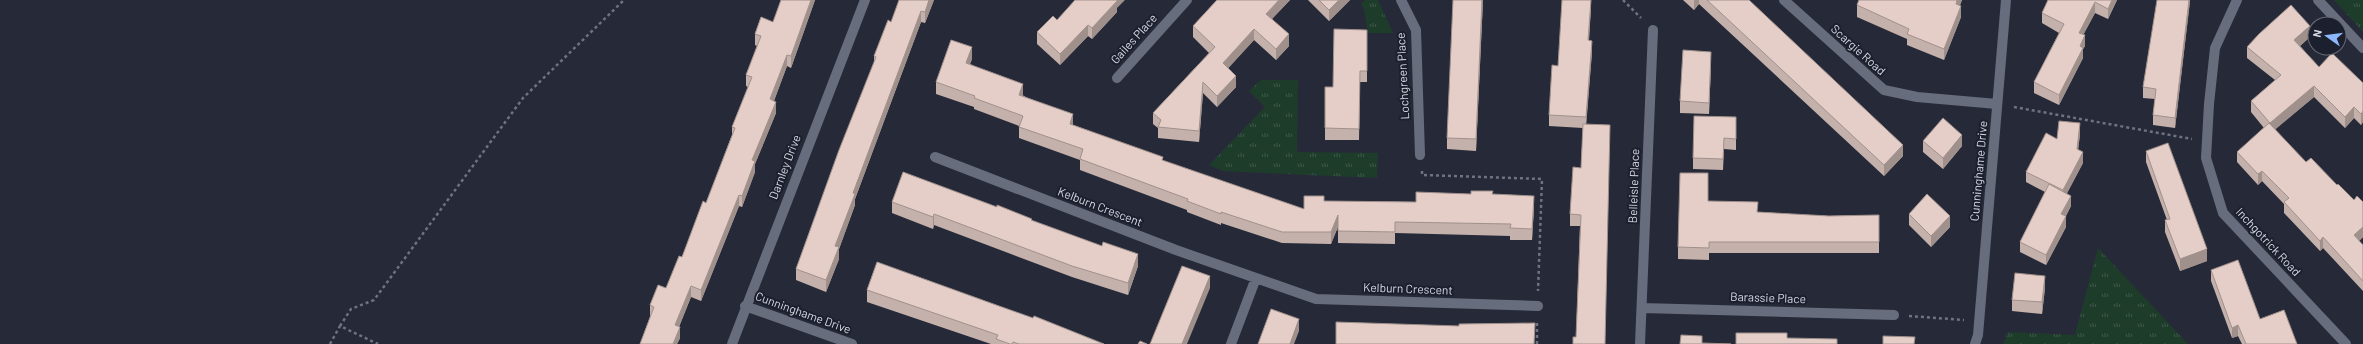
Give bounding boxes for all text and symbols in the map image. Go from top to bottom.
street label: Gailes Place [1107,11,1159,66]
north arrow [2307,16,2347,56]
street label: Scargie Road [1829,21,1889,77]
text: N [2310,28,2324,39]
street label: Lochgreen Place [1393,32,1411,120]
street label: Cunninghame Drive [1967,120,1989,222]
street label: Darnley Drive [765,132,803,201]
street label: Belleisle Place [1625,148,1641,224]
street label: Kelburn Crescent [1056,183,1145,229]
street label: Inchgotrick Road [2234,204,2304,278]
street label: Kelburn Crescent [1363,279,1453,297]
street label: Cunninghame Drive [754,288,853,336]
street label: Barassie Place [1730,289,1806,305]

